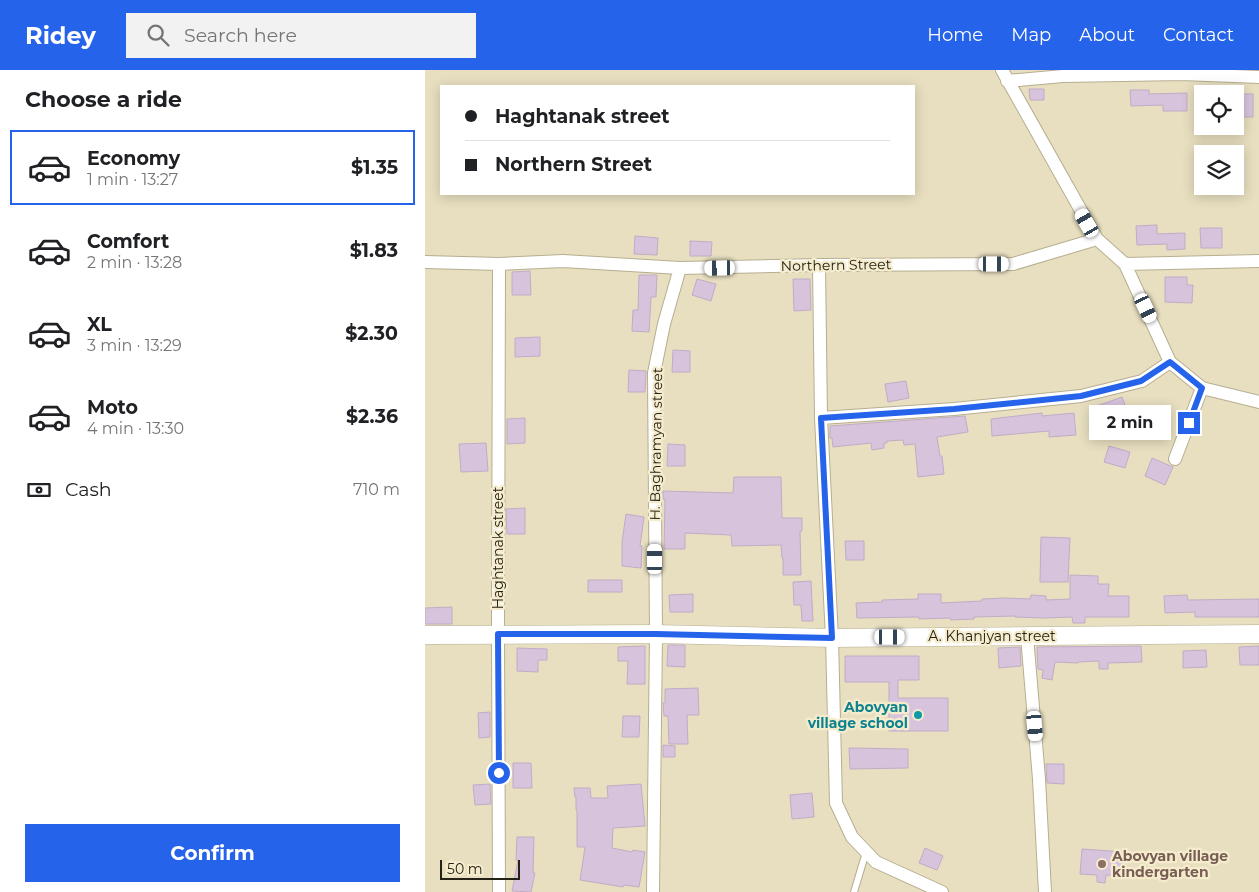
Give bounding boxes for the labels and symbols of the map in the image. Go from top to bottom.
car [1073,206,1100,240]
street label: Northern Street [781,255,892,275]
car [979,257,1009,272]
car [704,260,735,276]
car [1132,291,1159,325]
street label: H. Baghramyan street [646,367,666,521]
callout: 2 min [1089,406,1171,440]
route end [1178,412,1200,434]
street label: Haghtanak street [489,486,507,609]
car [647,544,662,574]
street label: A. Khanjyan street [928,627,1056,645]
car [875,630,905,645]
place label: Abovyan village school [807,698,908,732]
marker: Abovyan village school [912,709,924,721]
car [1026,710,1043,742]
route start [488,762,510,784]
place label: Abovyan village kindergarten [1111,847,1228,881]
scale bar [440,857,520,880]
marker: Abovyan village kindergarten [1096,858,1108,870]

